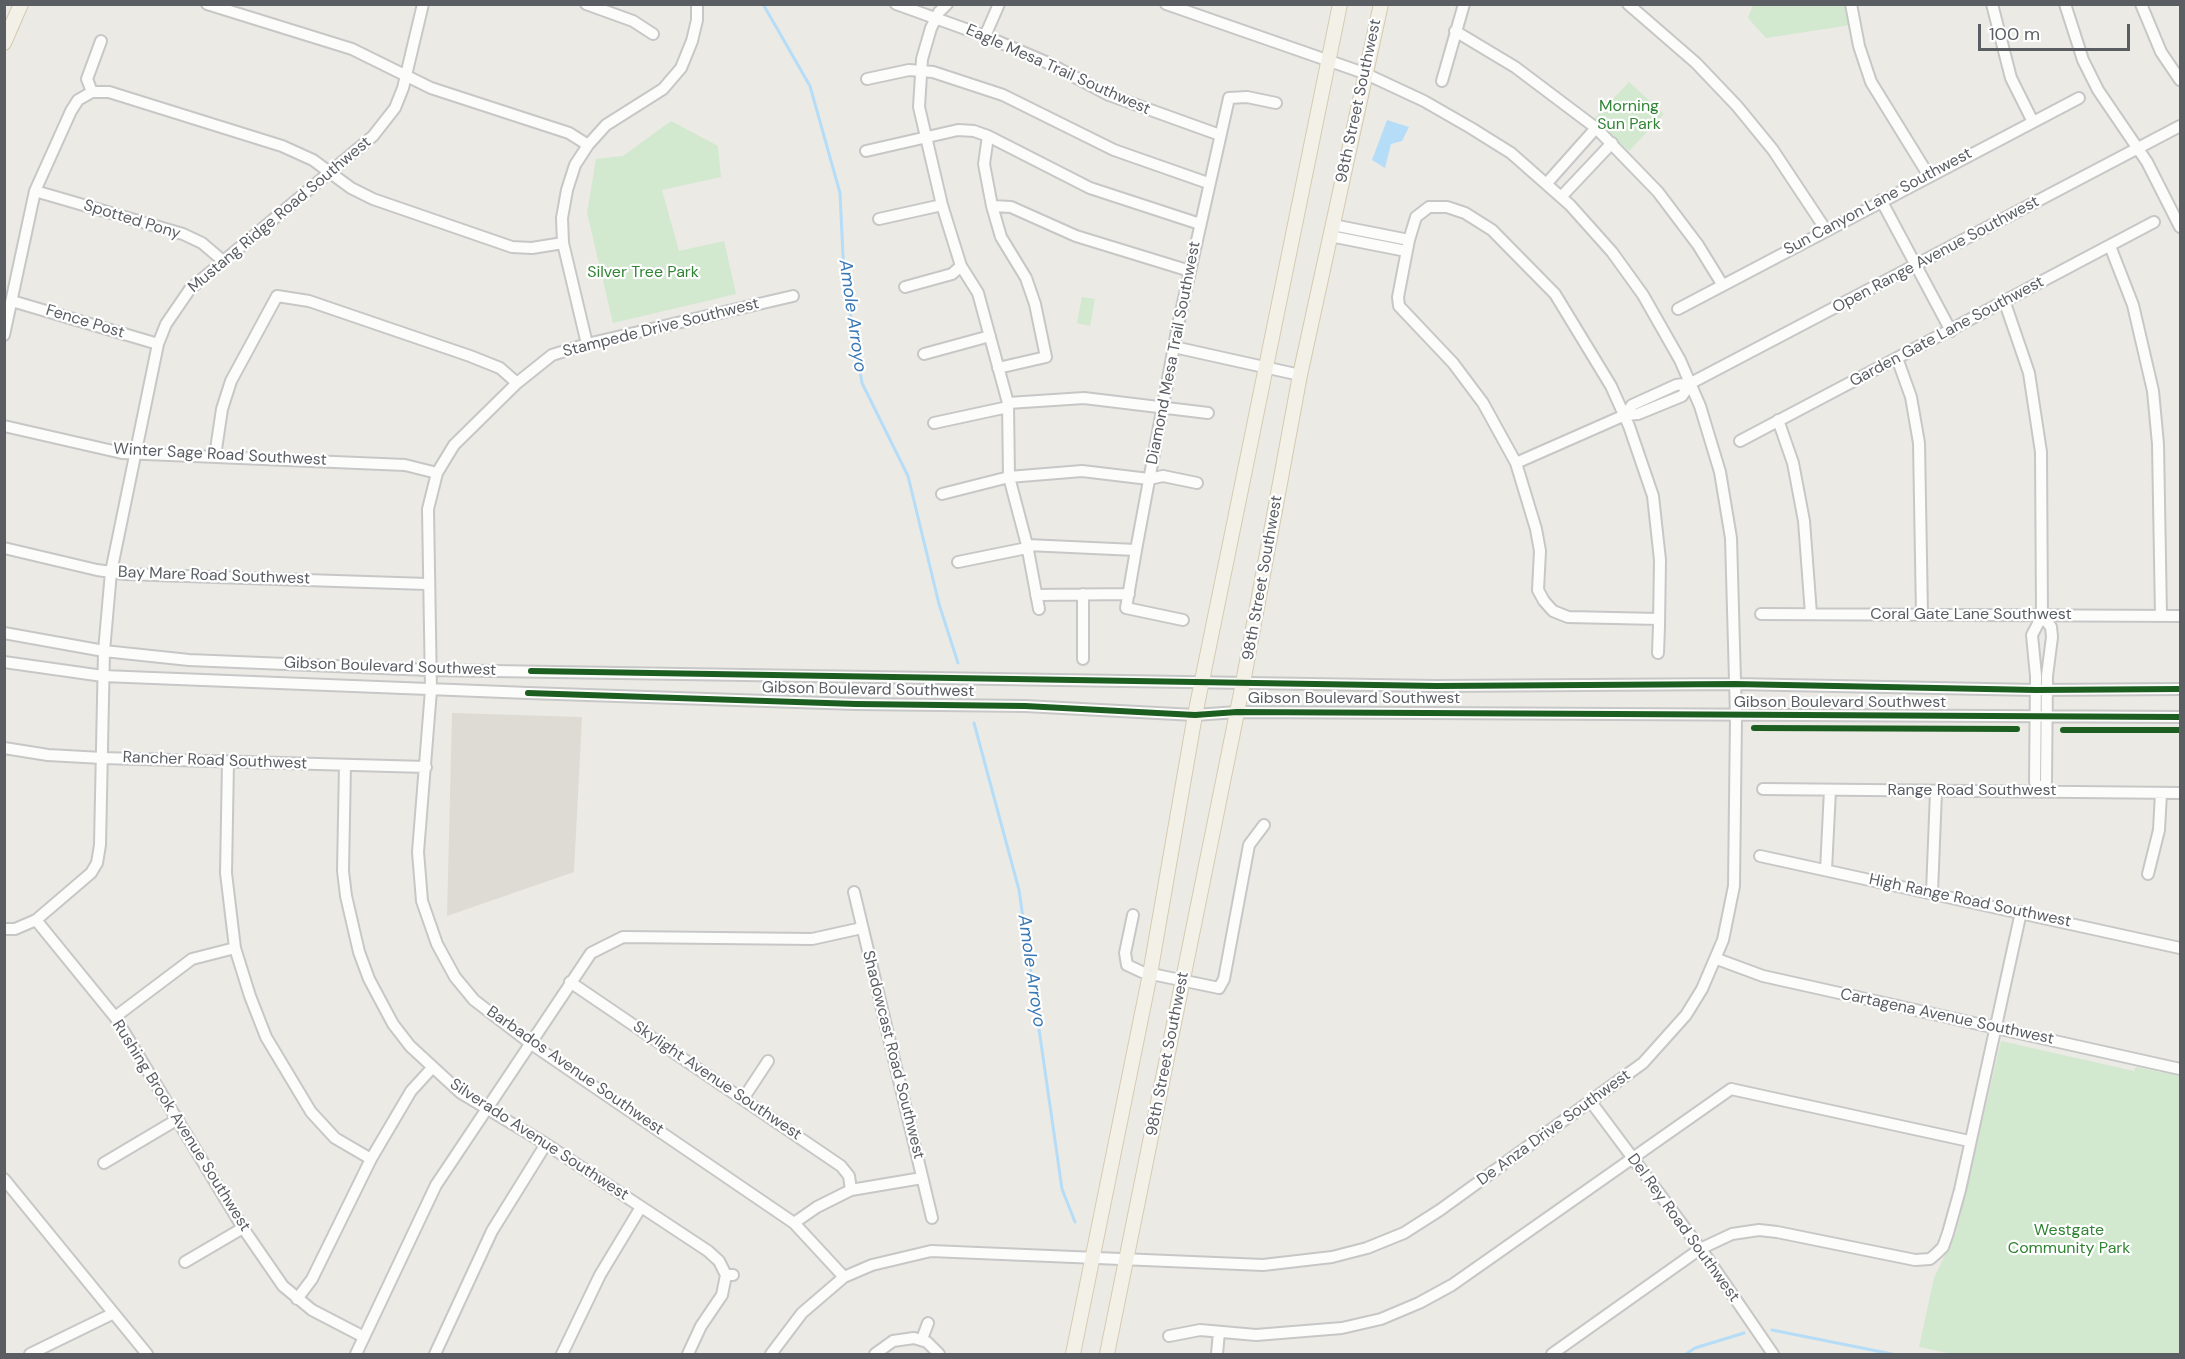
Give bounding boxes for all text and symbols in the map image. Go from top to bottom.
scale bar [1981,12,2132,50]
street label: 98th Street Southwest [1332,17,1386,185]
street label: Eagle Mesa Trail Southwest [963,21,1153,119]
text: 100 m [1989,22,2040,46]
park label: Morning Sun Park [1597,97,1661,135]
street label: Mustang Ridge Road Southwest [185,133,375,297]
street label: Sun Canyon Lane Southwest [1781,144,1975,260]
street label: Open Range Avenue Southwest [1830,192,2042,318]
street label: Spotted Pony [81,196,183,244]
street label: Diamond Mesa Trail Southwest [1143,240,1205,466]
water label: Amole Arroyo [833,258,871,374]
park label: Silver Tree Park [587,263,699,283]
street label: Garden Gate Lane Southwest [1847,273,2047,391]
street label: Stampede Drive Southwest [561,294,761,362]
street label: Fence Post [43,301,127,343]
street label: Winter Sage Road Southwest [113,440,327,470]
street label: 98th Street Southwest [1239,494,1287,662]
street label: Bay Mare Road Southwest [118,563,310,589]
street label: Coral Gate Lane Southwest [1870,605,2072,625]
street label: Gibson Boulevard Southwest [283,654,497,680]
street label: Gibson Boulevard Southwest [762,679,974,701]
street label: Gibson Boulevard Southwest [1248,689,1460,709]
street label: Gibson Boulevard Southwest [1734,693,1946,713]
street label: Rancher Road Southwest [122,748,308,774]
street label: Range Road Southwest [1888,781,2056,801]
street label: High Range Road Southwest [1867,870,2073,932]
water label: Amole Arroyo [1012,913,1050,1029]
street label: Shadowcast Road Southwest [858,949,928,1161]
street label: 98th Street Southwest [1143,970,1193,1138]
street label: Cartagena Avenue Southwest [1838,985,2056,1049]
street label: Barbados Avenue Southwest [483,1002,667,1140]
street label: Rushing Brook Avenue Southwest [108,1017,254,1235]
street label: Skylight Avenue Southwest [629,1017,805,1145]
street label: De Anza Drive Southwest [1474,1066,1634,1190]
street label: Silverado Avenue Southwest [446,1075,632,1205]
street label: Del Rey Road Southwest [1623,1150,1743,1306]
park label: Westgate Community Park [2008,1221,2130,1259]

